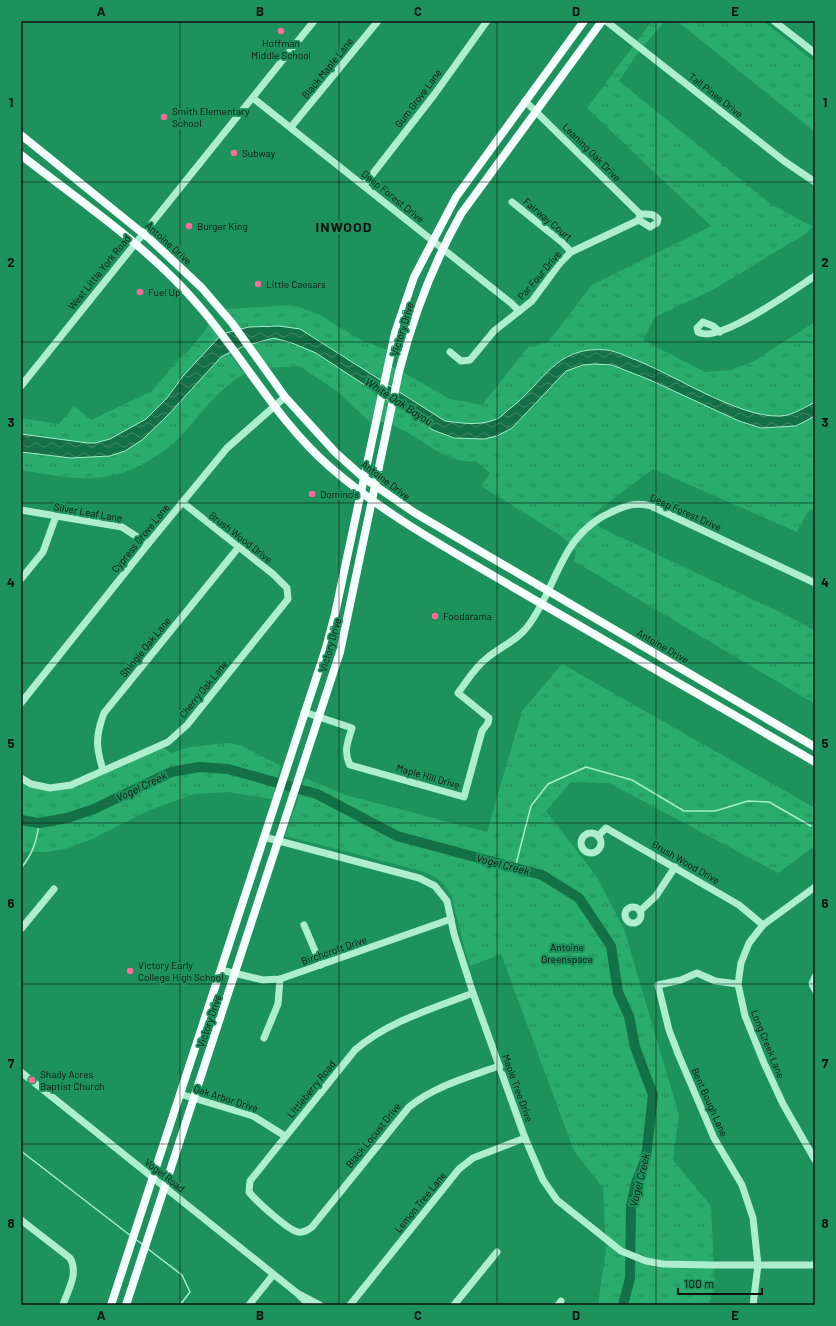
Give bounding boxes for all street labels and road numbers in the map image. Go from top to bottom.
street label: Black Maple Lane [299,35,355,101]
street label: Gum Grove Lane [392,66,444,130]
street label: Tall Pines Drive [687,70,745,120]
street label: Leaning Oak Drive [560,120,624,184]
street label: Deep Forest Drive [359,167,427,225]
street label: Fairway Court [521,195,575,243]
street label: Antoine Drive [143,219,195,267]
street label: West Little York Road [65,232,133,312]
street label: Par Four Drive [515,248,563,302]
street label: Victory Drive [388,301,416,357]
street label: Antoine Drive [359,458,413,502]
street label: Deep Forest Drive [649,491,723,533]
street label: Silver Leaf Lane [53,500,123,524]
street label: Cypress Grove Lane [109,501,171,575]
street label: Brush Wood Drive [207,509,275,565]
street label: Shingle Oak Lane [117,615,173,679]
street label: Victory Drive [317,617,343,673]
street label: Antoine Drive [635,626,691,666]
street label: Cherry Oak Lane [176,658,230,720]
street label: Maple Hill Drive [395,761,461,791]
street label: Brush Wood Drive [650,838,722,886]
street label: Birchcroft Drive [300,933,368,967]
street label: Victory Drive [194,993,224,1049]
street label: Long Creek Lane [749,1008,787,1080]
street label: Maple Tree Drive [500,1053,536,1123]
street label: Littleberry Road [284,1058,338,1120]
street label: Bent Bough Lane [689,1066,731,1138]
street label: Oak Arbor Drive [192,1082,260,1114]
street label: Black Locust Drive [343,1100,403,1170]
street label: Vogel Road [142,1156,188,1194]
street label: Lemon Tree Lane [392,1169,448,1235]

